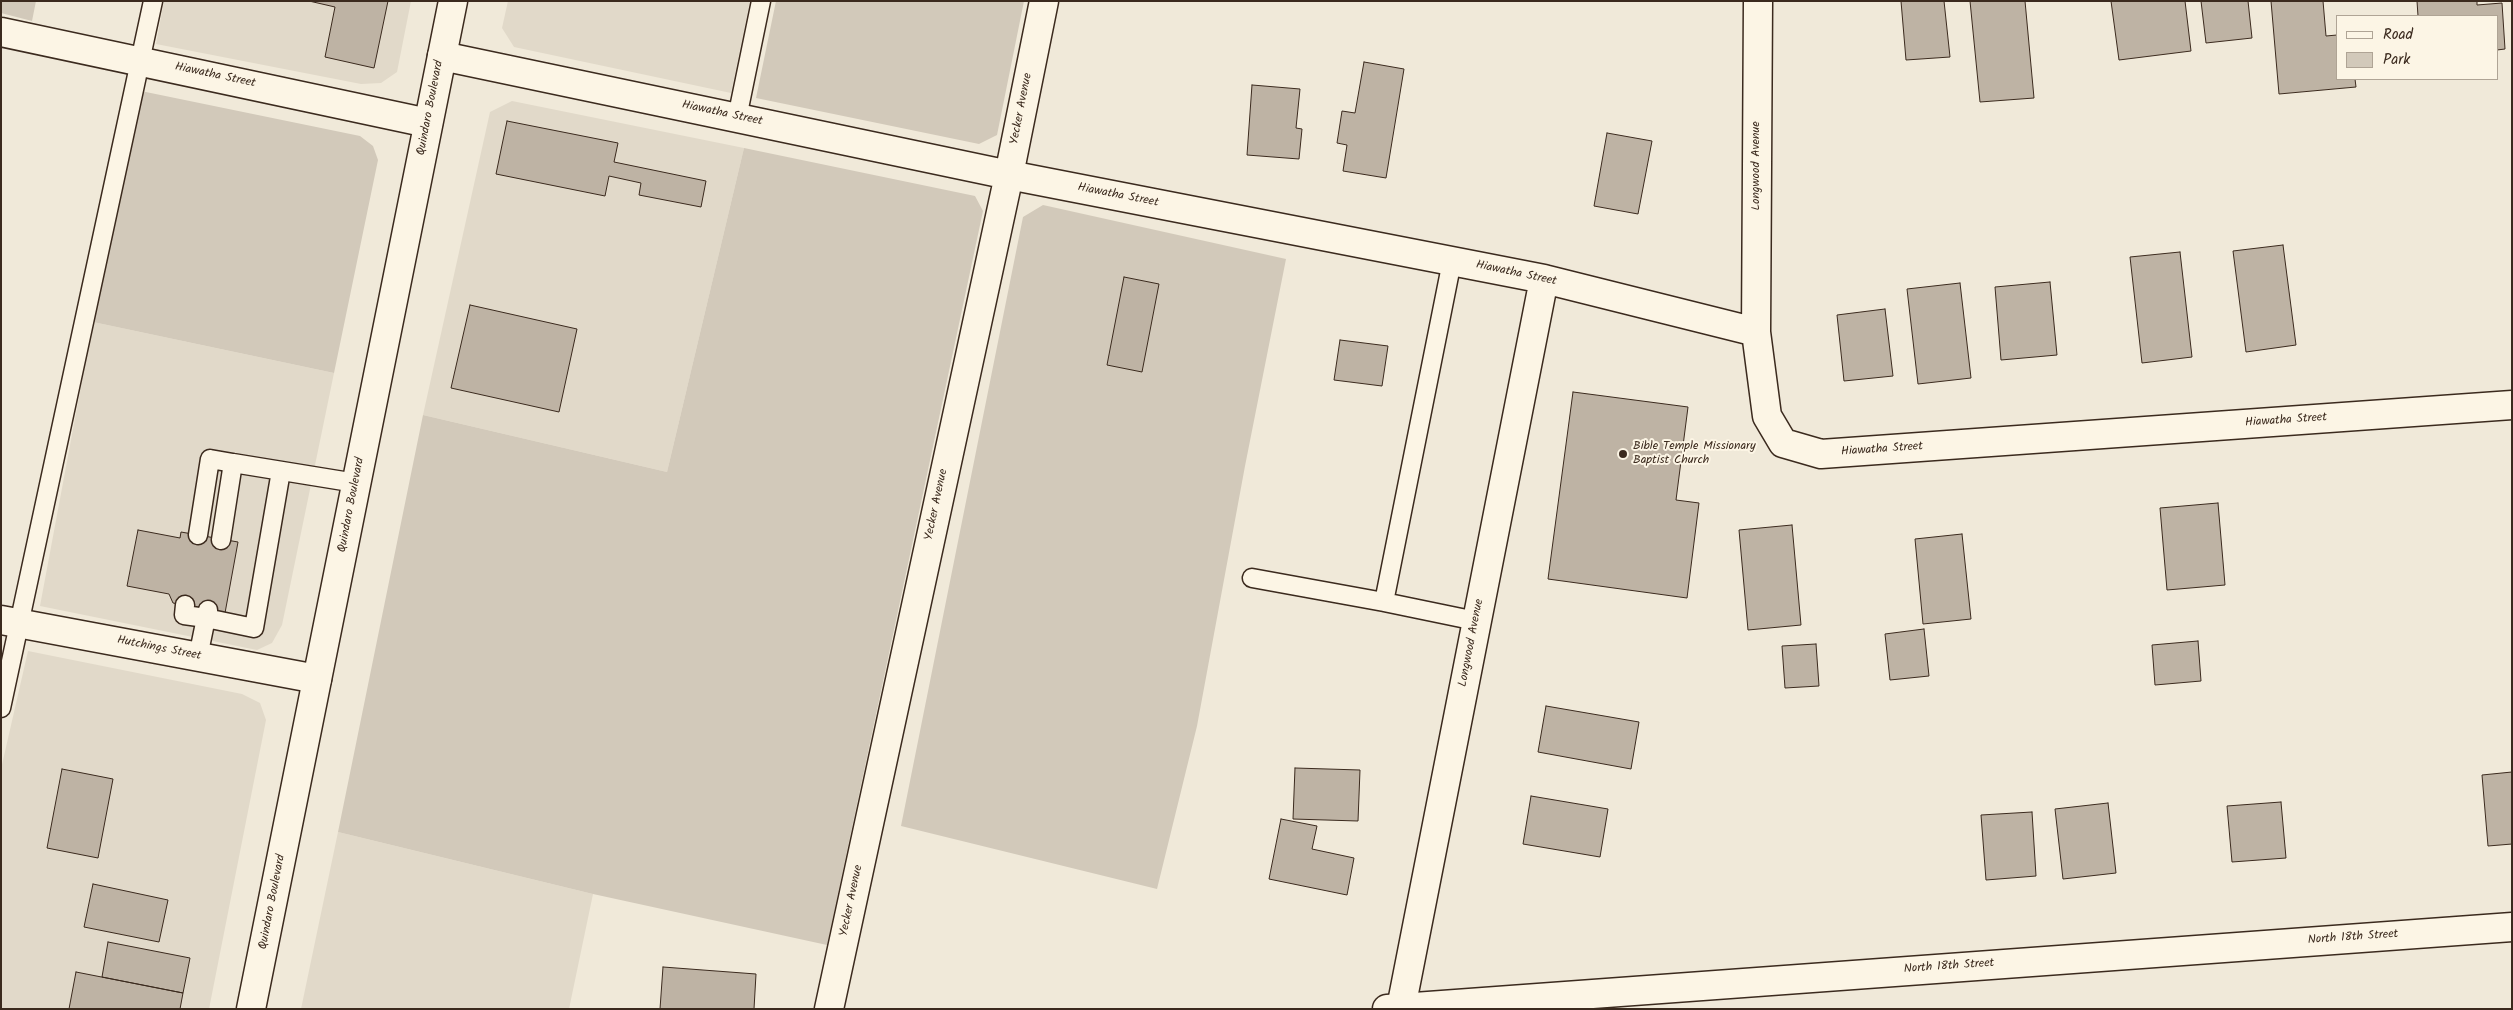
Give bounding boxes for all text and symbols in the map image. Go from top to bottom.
legend [2336,15,2498,80]
text: Road [2383,23,2413,47]
text: Park [2383,48,2410,72]
street label: Quindaro Boulevard [415,59,447,157]
street label: Hiawatha Street [173,60,257,92]
street label: Yecker Avenue [1008,72,1036,146]
street label: Hiawatha Street [680,98,764,130]
street label: Longwood Avenue [1750,121,1764,211]
street label: Hiawatha Street [1076,181,1160,211]
street label: Hiawatha Street [1474,258,1558,290]
street label: Hiawatha Street [2245,411,2327,431]
place label: Bible Temple Missionary Baptist Church [1633,440,1756,468]
street label: Hiawatha Street [1841,440,1923,460]
marker: Bible Temple Missionary Baptist Church [1617,448,1629,460]
street label: Quindaro Boulevard [336,456,368,554]
street label: Yecker Avenue [922,468,952,542]
street label: Longwood Avenue [1456,598,1488,688]
street label: Hutchings Street [116,634,202,664]
street label: Quindaro Boulevard [257,853,289,951]
street label: Yecker Avenue [837,864,867,938]
street label: North 18th Street [2307,928,2399,948]
street label: North 18th Street [1903,957,1995,977]

